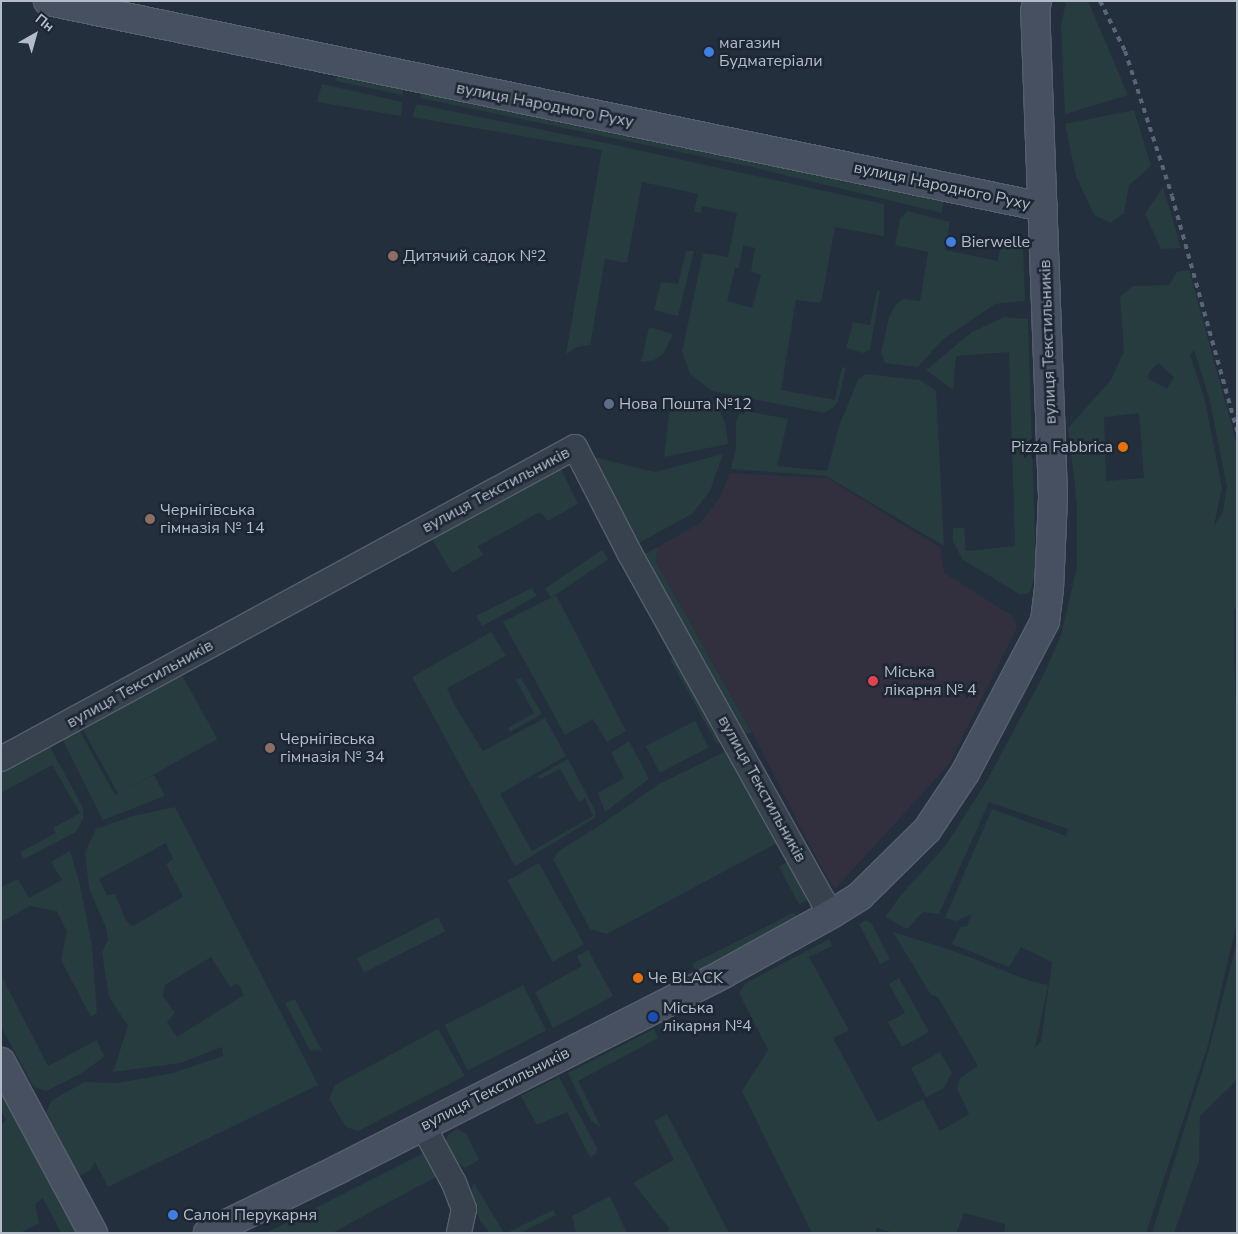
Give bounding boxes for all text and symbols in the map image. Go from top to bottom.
text: Пн [31,9,58,36]
north arrow [10,10,60,60]
place label: магазин Будматеріали [719,33,823,71]
marker: магазин Будматеріали [703,46,715,58]
street label: вулиця Народного Руху [455,78,635,132]
street label: вулиця Народного Руху [852,158,1032,214]
place label: Bierwelle [961,232,1030,252]
marker: Bierwelle [945,236,957,248]
place label: Дитячий садок №2 [403,246,546,266]
marker: Дитячий садок №2 [387,250,399,262]
street label: вулиця Текстильників [1036,259,1060,425]
place label: Нова Пошта №12 [619,394,752,414]
marker: Нова Пошта №12 [603,398,615,410]
place label: Pizza Fabbrica [1011,437,1113,457]
marker: Pizza Fabbrica [1117,441,1129,453]
street label: вулиця Текстильників [419,443,573,537]
place label: Чернігівська гімназія № 14 [160,500,265,538]
marker: Чернігівська гімназія № 14 [144,513,156,525]
street label: вулиця Текстильників [63,636,217,732]
place label: Міська лікарня № 4 [884,662,977,700]
marker: Міська лікарня № 4 [866,674,880,688]
street label: вулиця Текстильників [714,712,810,866]
place label: Чернігівська гімназія № 34 [280,729,385,767]
marker: Чернігівська гімназія № 34 [264,742,276,754]
place label: Че BLACK [648,968,723,988]
marker: Че BLACK [632,972,644,984]
place label: Міська лікарня №4 [663,998,752,1036]
marker: Міська лікарня №4 [647,1011,659,1023]
street label: вулиця Текстильників [417,1043,573,1135]
place label: Салон Перукарня [183,1205,317,1225]
marker: Салон Перукарня [167,1209,179,1221]

